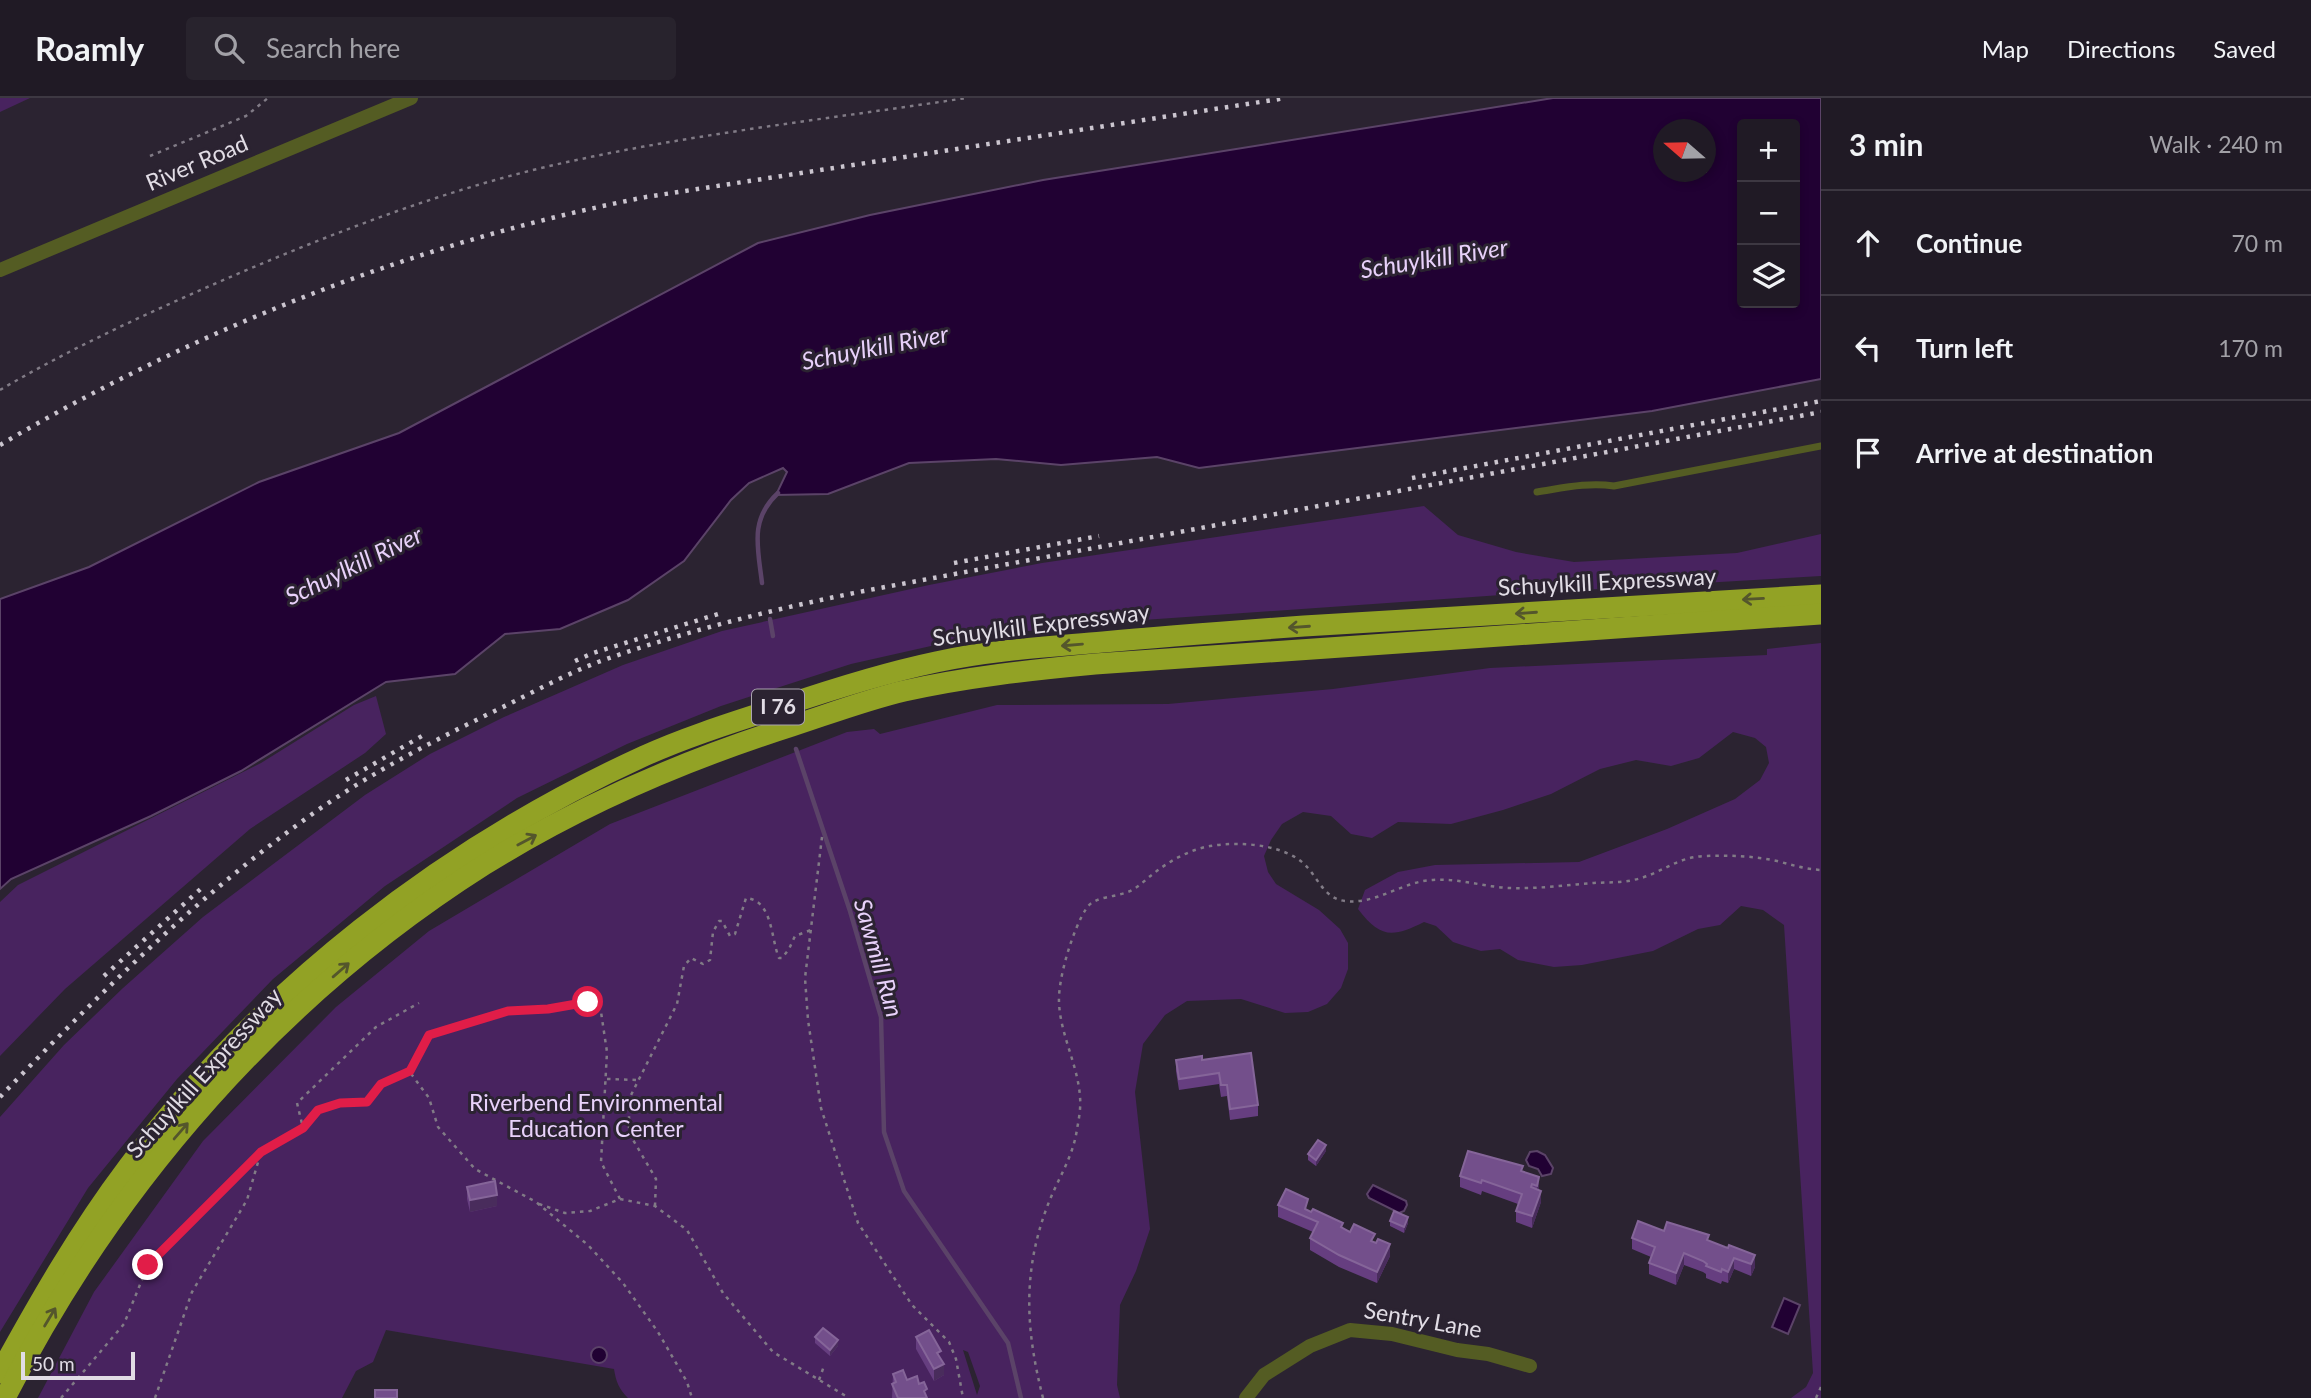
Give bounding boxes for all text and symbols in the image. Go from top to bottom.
search box [186,17,676,80]
text: Roamly [35,28,144,68]
icon: search [210,29,248,67]
text: Search here [266,32,400,64]
text: Map [1982,34,2029,63]
text: Directions [2067,34,2175,63]
text: Saved [2213,34,2276,63]
north arrow [1653,119,1716,182]
map controls [1737,119,1800,308]
button: + [1737,119,1800,182]
text: 3 min [1849,126,1923,162]
street label: River Road [141,128,252,196]
text: Walk · 240 m [2149,130,2283,158]
button: − [1737,182,1800,245]
icon: ahead [1849,224,1887,262]
text: Continue [1916,227,2022,259]
text: 70 m [2232,229,2283,257]
water label: Schuylkill River [1358,231,1510,283]
button: layers [1737,245,1800,308]
water label: Schuylkill River [799,318,951,375]
icon: left [1849,329,1887,367]
text: Turn left [1916,332,2013,364]
text: 170 m [2218,334,2283,362]
icon: arrive [1849,434,1887,472]
text: Arrive at destination [1916,437,2153,469]
water label: Schuylkill River [280,519,427,610]
street label: Schuylkill Expressway [1497,561,1717,601]
one-way arrow [1742,593,1765,606]
street label: Schuylkill Expressway [931,597,1151,651]
one-way arrow [1515,607,1538,620]
one-way arrow [1288,621,1311,634]
one-way arrow [1061,639,1084,652]
road number: I 76 [752,690,804,724]
one-way arrow [517,833,537,847]
water label: Sawmill Run [849,895,910,1020]
one-way arrow [332,962,350,978]
street label: Schuylkill Expressway [120,982,287,1163]
route start [572,986,603,1017]
park label: Riverbend Environmental Education Center [469,1088,723,1142]
one-way arrow [173,1123,189,1141]
route end [132,1249,163,1280]
street label: Sentry Lane [1362,1295,1484,1343]
one-way arrow [43,1307,57,1327]
scale bar [21,1349,135,1381]
text: 50 m [32,1352,75,1375]

